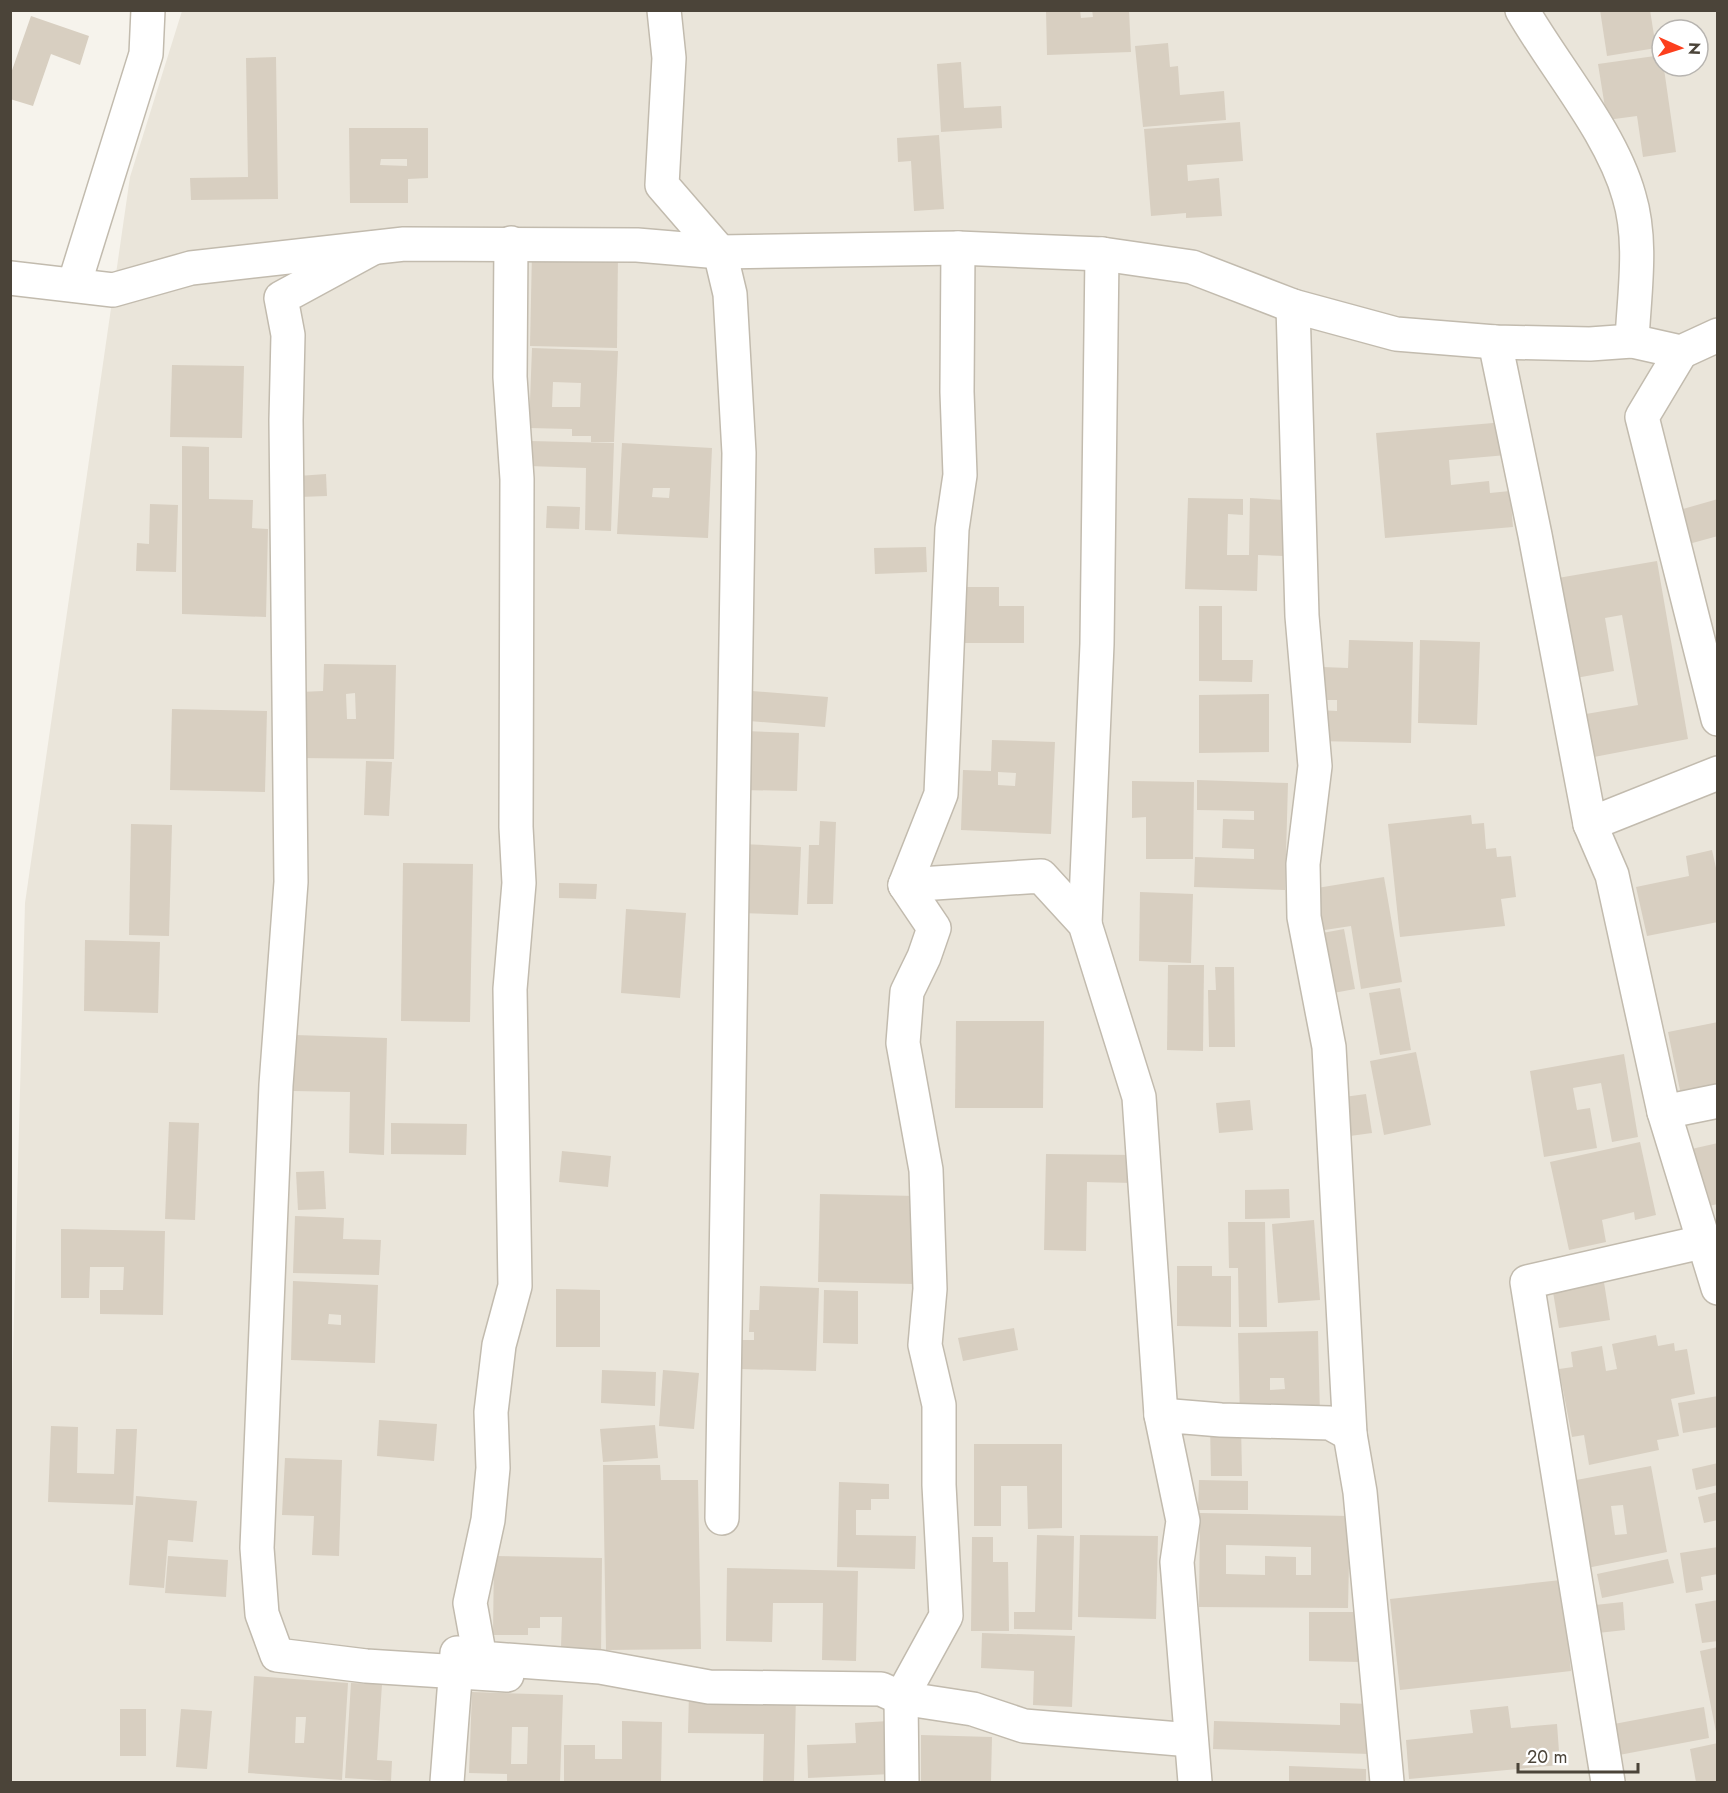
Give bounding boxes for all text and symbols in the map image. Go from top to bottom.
north arrow [1650,18,1710,78]
text: N [1683,42,1706,56]
scale bar [1518,1736,1638,1774]
text: 20 m [1527,1744,1567,1770]

